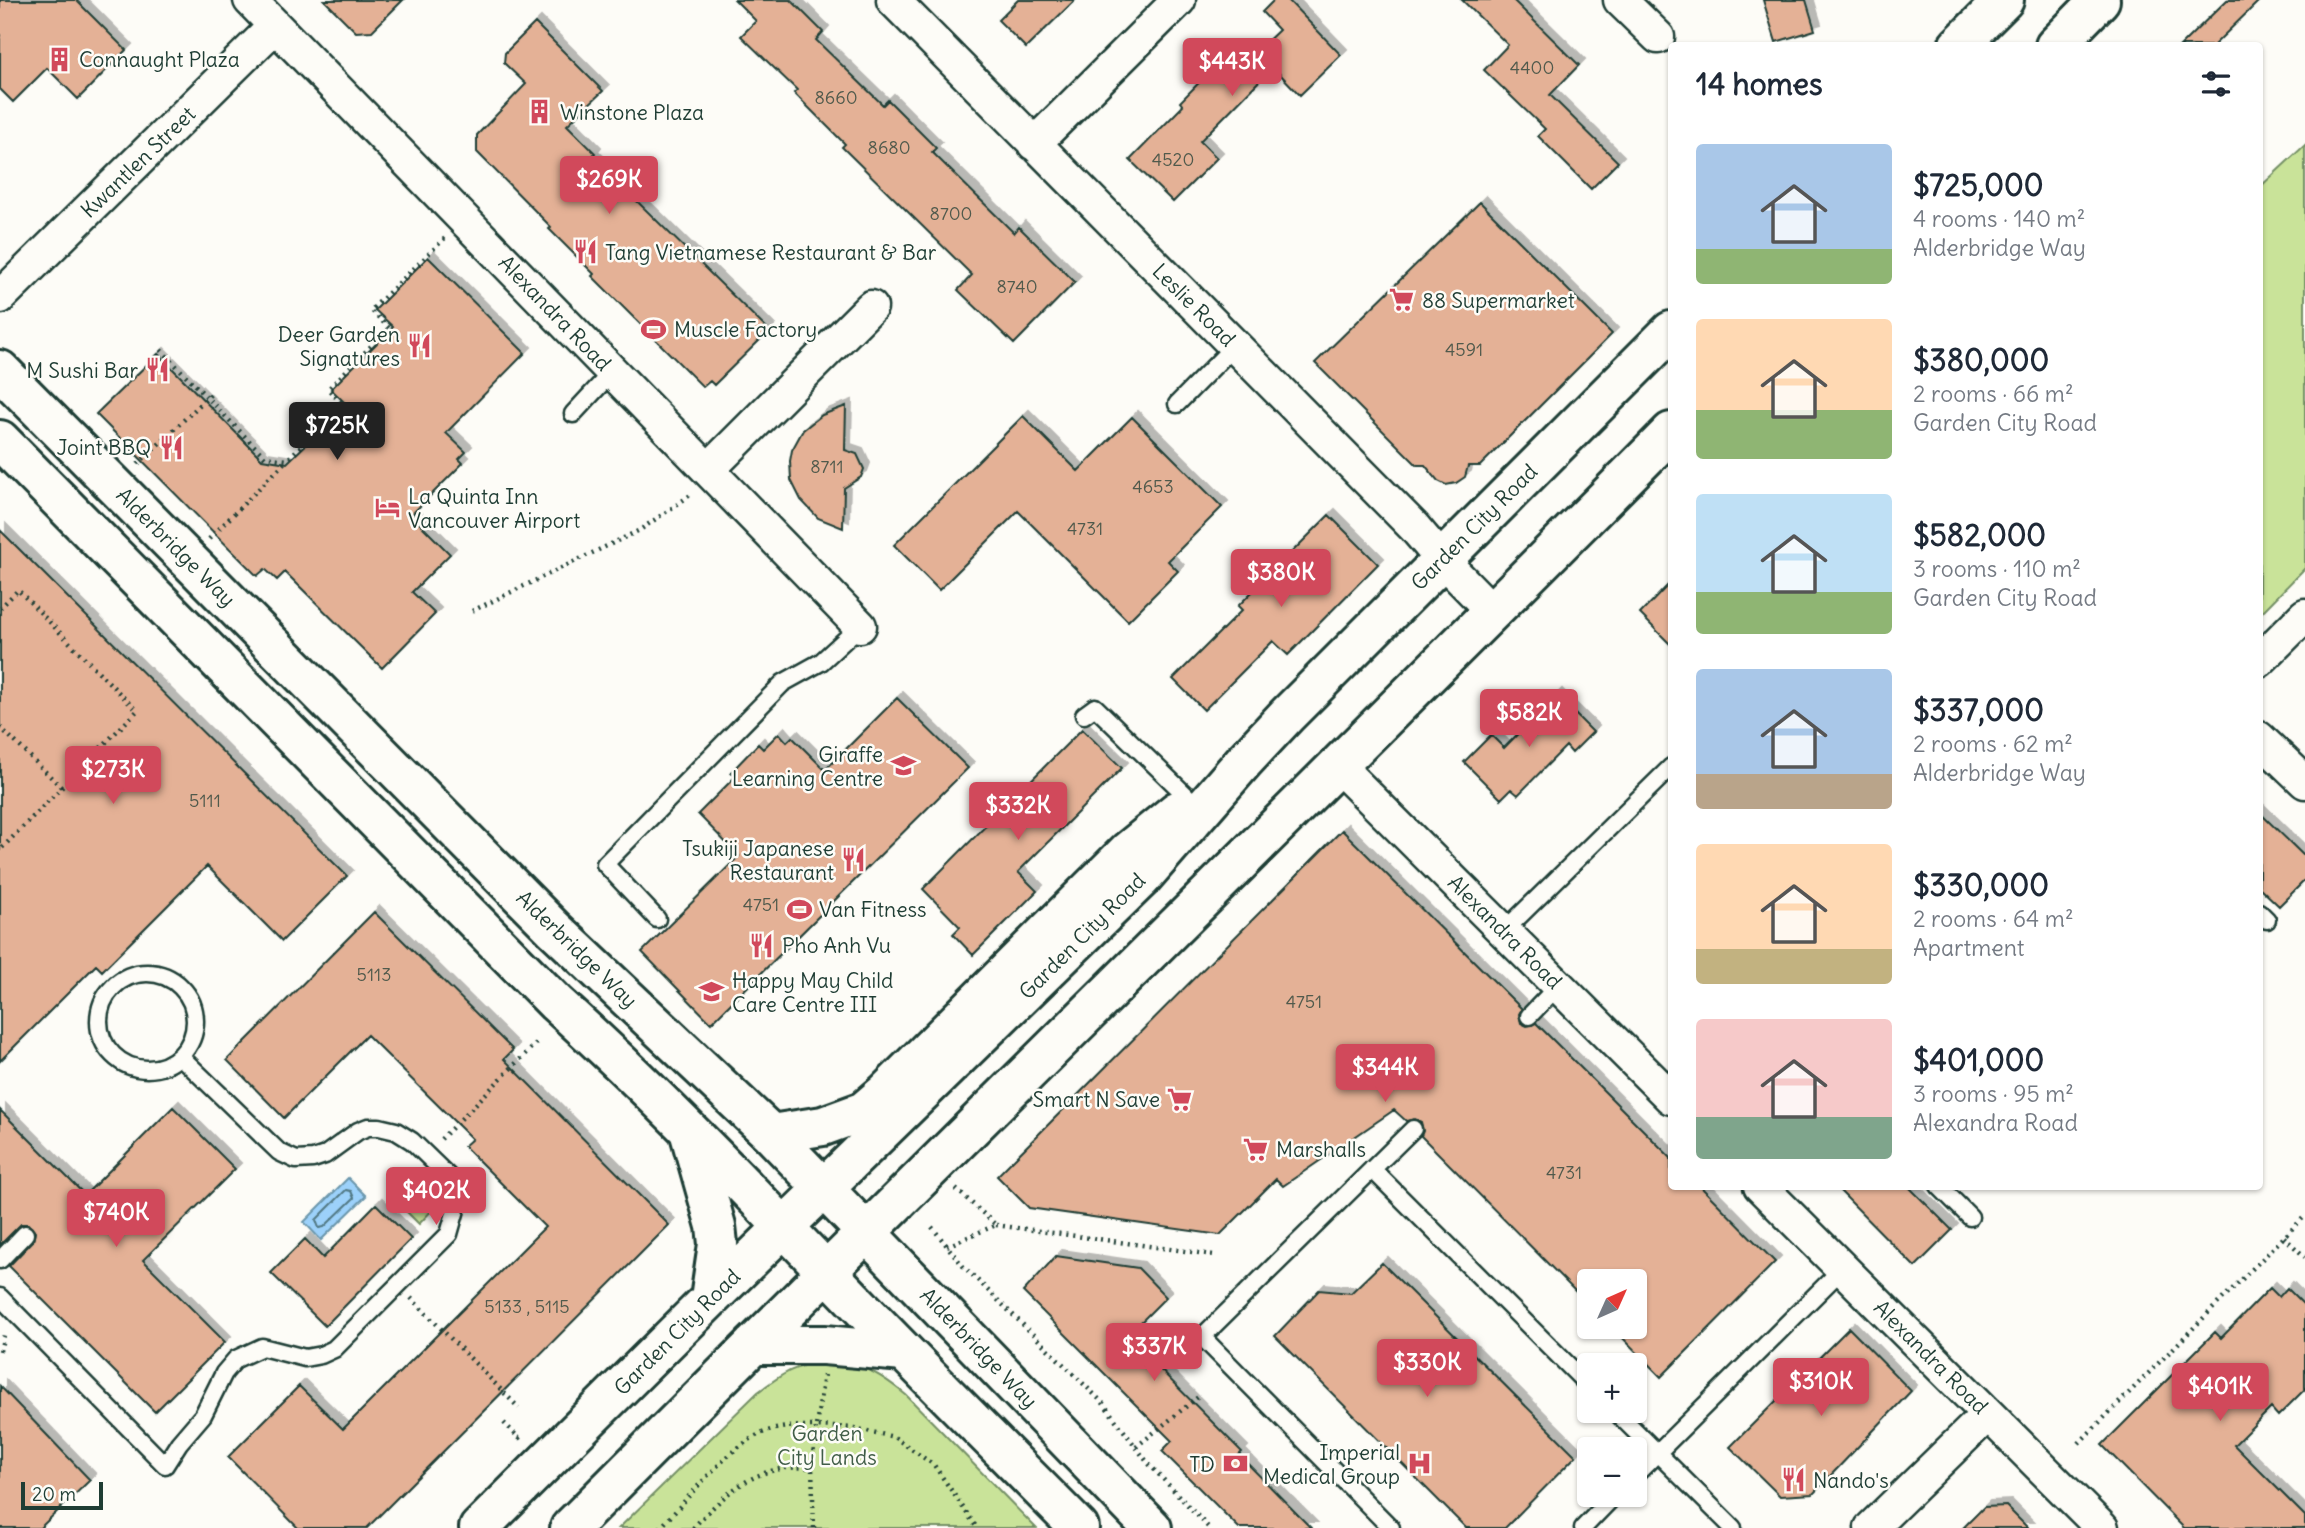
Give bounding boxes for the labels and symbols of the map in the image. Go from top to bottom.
pin: $443K [1183,38,1281,98]
building icon: Connaught Plaza [45,45,73,73]
place label: Connaught Plaza [79,46,240,73]
house number: 4400 [1510,56,1554,79]
house number: 8660 [815,86,857,109]
building icon: Winstone Plaza [526,98,554,126]
place label: Winstone Plaza [560,99,704,126]
street label: Kwantlen Street [75,100,201,224]
house number: 8680 [868,136,910,159]
house number: 4520 [1152,148,1194,171]
pin: $269K [560,156,658,216]
house number: 8700 [930,202,972,225]
restaurant icon: Tang Vietnamese Restaurant & Bar [571,238,599,266]
place label: Tang Vietnamese Restaurant & Bar [605,239,937,266]
street label: Alexandra Road [493,249,617,377]
street label: Leslie Road [1147,258,1241,352]
house number: 8740 [996,275,1038,298]
supermarket icon: 88 Supermarket [1388,286,1416,314]
place label: 88 Supermarket [1422,287,1575,314]
sports icon: Muscle Factory [640,315,668,343]
place label: Muscle Factory [674,316,817,343]
place label: Deer Garden Signatures [278,321,400,372]
restaurant icon: Deer Garden Signatures [406,332,434,360]
house number: 4591 [1445,338,1483,361]
restaurant icon: M Sushi Bar [144,356,172,384]
place label: M Sushi Bar [26,357,138,384]
pin: $725K [288,402,386,462]
restaurant icon: Joint BBQ [157,433,185,461]
place label: Joint BBQ [56,434,151,461]
house number: 8711 [810,455,844,478]
street label: Garden City Road [1405,458,1543,596]
house number: 4653 [1132,475,1174,498]
street label: Alderbridge Way [111,482,241,612]
place label: La Quinta Inn Vancouver Airport [408,483,580,534]
hotel icon: La Quinta Inn Vancouver Airport [374,494,402,522]
house number: 4731 [1067,517,1103,540]
pin: $380K [1232,550,1330,609]
pin: $582K [1480,690,1578,749]
place label: Giraffe Learning Centre [732,741,883,792]
pin: $273K [64,746,162,806]
school or university icon: Giraffe Learning Centre [889,752,917,780]
pin: $332K [969,782,1067,842]
house number: 5111 [189,789,221,812]
place label: Tsukiji Japanese Restaurant [682,835,834,886]
restaurant icon: Tsukiji Japanese Restaurant [840,846,868,874]
street label: Garden City Road [1013,867,1151,1005]
street label: Alexandra Road [1442,869,1568,995]
street label: Alderbridge Way [511,884,643,1014]
house number: 4751 [743,893,779,916]
sports icon: Van Fitness [785,895,813,923]
place label: Van Fitness [819,896,927,923]
restaurant icon: Pho Anh Vu [748,931,776,959]
place label: Pho Anh Vu [782,932,891,959]
house number: 5113 [357,963,391,986]
place label: Happy May Child Care Centre III [732,967,893,1018]
school or university icon: Happy May Child Care Centre III [698,978,726,1006]
house number: 4751 [1286,990,1322,1013]
pin: $344K [1336,1044,1434,1104]
supermarket icon: Smart N Save [1166,1085,1194,1113]
place label: Smart N Save [1033,1086,1160,1113]
supermarket icon: Marshalls [1242,1135,1270,1163]
place label: Marshalls [1276,1136,1366,1163]
house number: 4731 [1546,1161,1582,1184]
pin: $402K [387,1168,485,1227]
pin: $740K [67,1190,165,1249]
street label: Garden City Road [608,1263,746,1401]
north arrow [1577,1269,1647,1339]
street label: Alderbridge Way [914,1282,1044,1414]
street label: Alexandra Road [1868,1294,1994,1420]
house number: 5133 , 5115 [484,1295,570,1318]
pin: $337K [1105,1324,1203,1383]
pin: $330K [1378,1340,1476,1399]
pin: $310K [1772,1358,1870,1418]
pin: $401K [2171,1364,2269,1423]
park label: Garden City Lands [777,1420,877,1471]
place label: Imperial Medical Group [1263,1439,1400,1490]
bank icon: TD [1221,1450,1249,1478]
hospital icon: Imperial Medical Group [1406,1450,1434,1478]
place label: TD [1189,1451,1215,1478]
restaurant icon: Nando's [1779,1466,1807,1494]
place label: Nando's [1813,1467,1889,1494]
scale bar [21,1479,103,1511]

